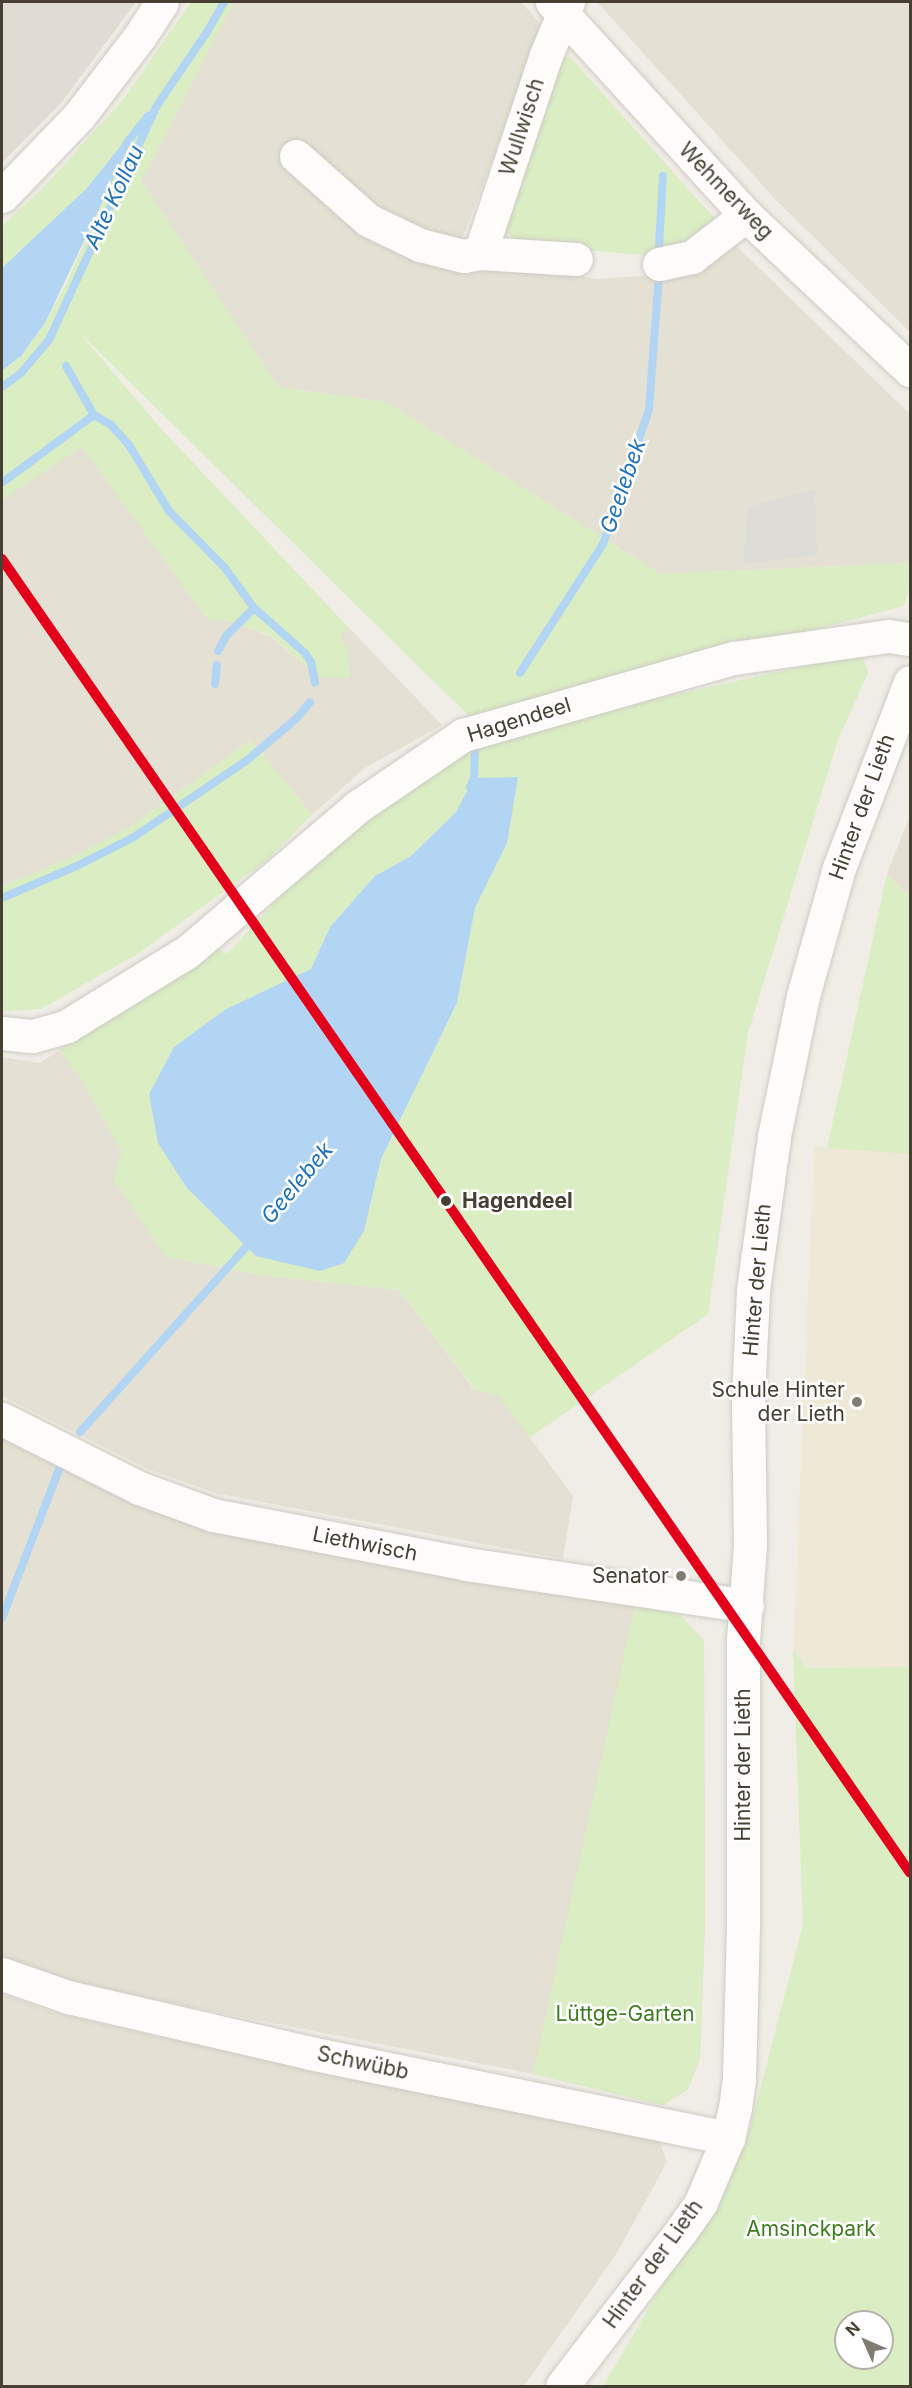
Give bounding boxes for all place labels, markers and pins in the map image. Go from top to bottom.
place label: Hagendeel [462,1188,573,1214]
marker: Hagendeel [435,1190,457,1212]
place label: Schule Hinter der Lieth [712,1377,845,1427]
marker: Schule Hinter der Lieth [850,1395,864,1409]
place label: Senator [592,1563,669,1589]
marker: Senator [674,1569,688,1583]

